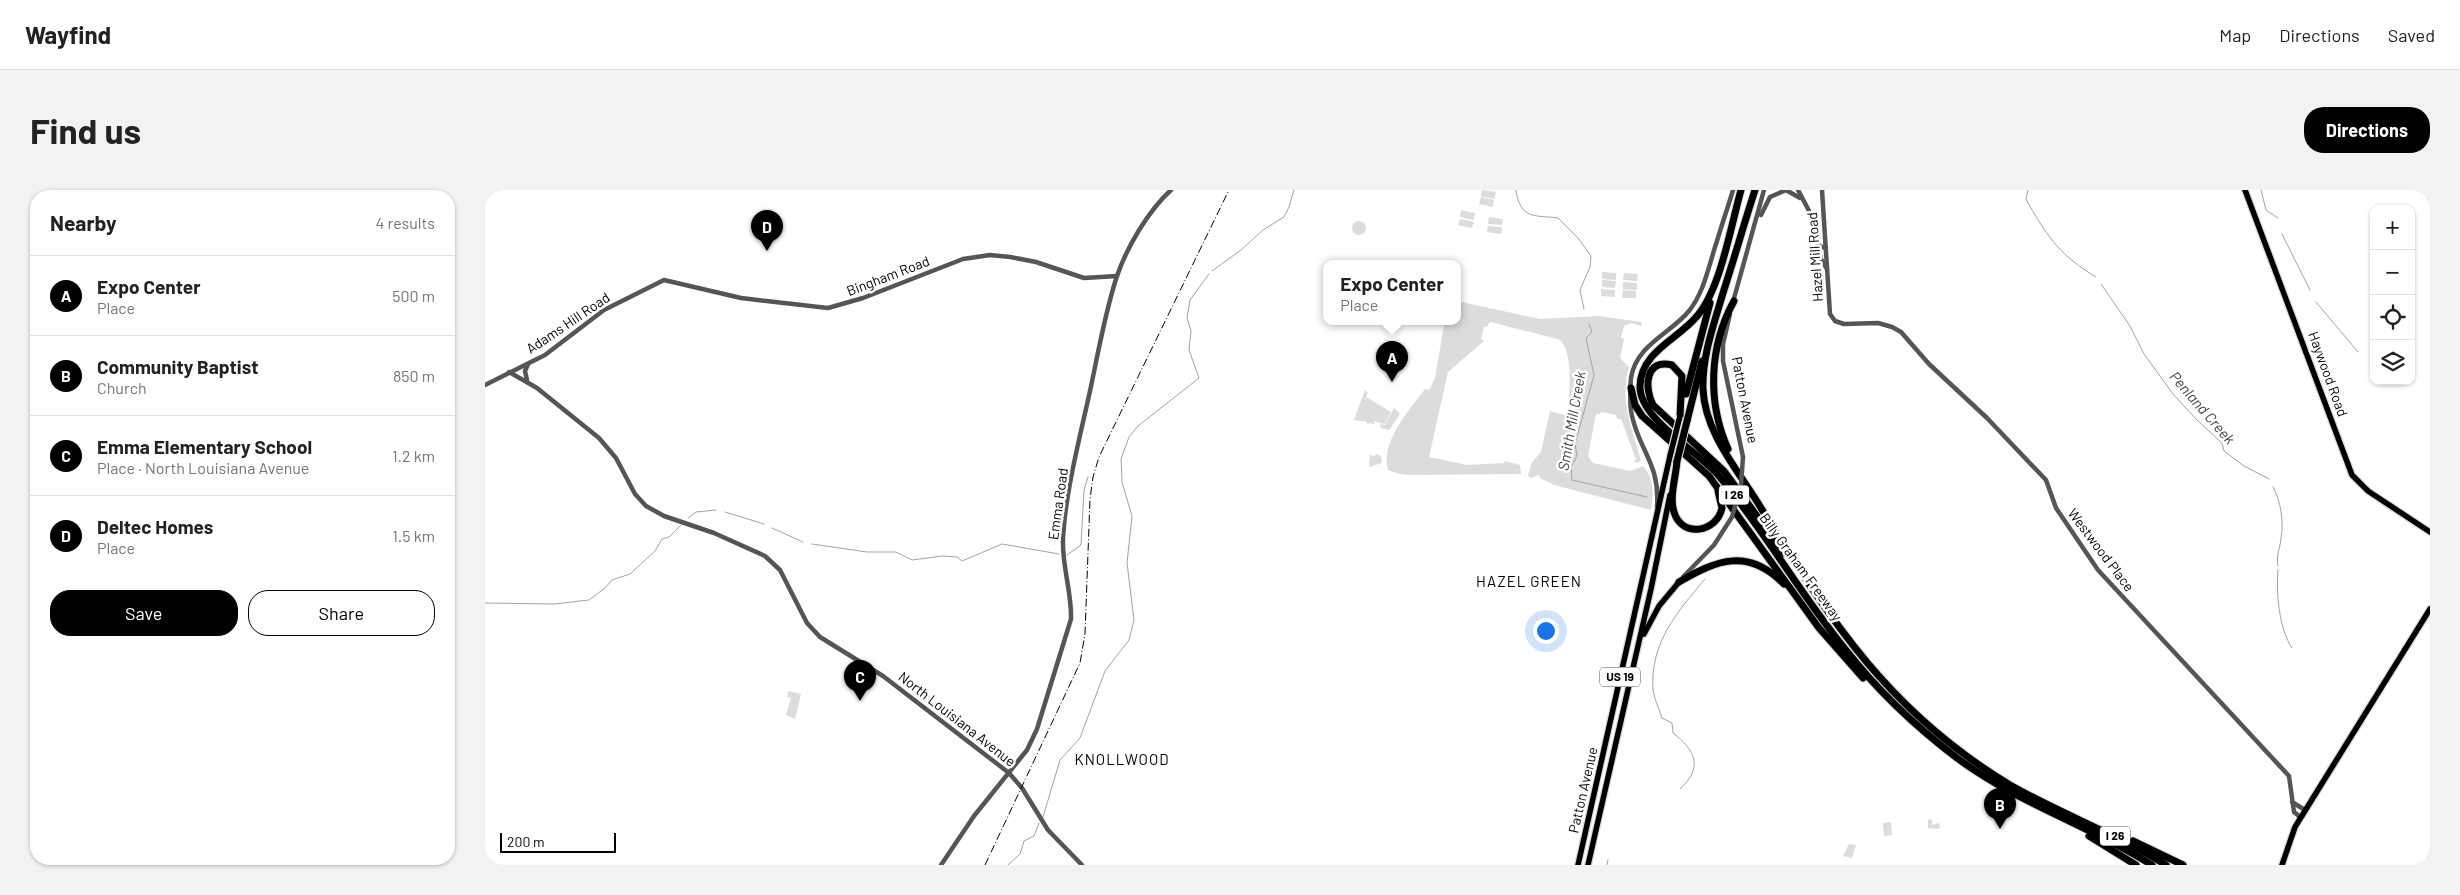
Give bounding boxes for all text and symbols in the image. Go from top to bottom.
text: Wayfind [25,20,111,49]
text: Map [2219,24,2251,46]
text: Directions [2279,24,2360,46]
text: Saved [2388,24,2435,46]
button: Directions [2304,107,2430,153]
text: Find us [30,109,141,151]
map controls [2370,205,2415,385]
button: + [2370,205,2415,250]
text: Nearby [50,210,116,235]
pin: D [751,210,783,251]
street label: Hazel Mill Road [1803,212,1826,302]
text: 4 results [375,213,435,232]
button: − [2370,250,2415,295]
street label: Bingham Road [844,252,932,299]
popup [1323,260,1461,325]
text: Expo Center [1340,272,1444,295]
text: Expo Center [97,275,200,298]
text: A [61,286,71,305]
text: 500 m [392,286,435,305]
street label: Adams Hill Road [523,288,613,357]
text: Place [1340,295,1378,314]
button: locate [2370,295,2415,340]
text: Place [97,298,135,317]
street label: Haywood Road [2305,329,2352,419]
button: layers [2370,340,2415,385]
pin: A [1376,341,1408,382]
text: Community Baptist [97,355,258,378]
street label: Patton Avenue [1729,355,1762,445]
text: B [61,366,71,385]
text: 850 m [393,366,435,385]
water label: Penland Creek [2166,367,2240,448]
water label: Smith Mill Creek [1553,369,1589,472]
text: Church [97,378,147,397]
text: Emma Elementary School [97,435,312,458]
text: C [61,446,71,465]
text: 1.2 km [392,446,435,465]
text: Place · North Louisiana Avenue [97,458,309,477]
street label: Emma Road [1044,467,1071,541]
road number: I 26 [1719,486,1749,504]
street label: Westwood Place [2065,505,2138,595]
street label: Billy Graham Freeway [1757,510,1846,624]
text: Deltec Homes [97,515,213,538]
text: D [61,526,71,545]
text: 1.5 km [392,526,435,545]
text: Place [97,538,135,557]
district label: HAZEL GREEN [1476,572,1582,590]
button: Save [50,590,238,636]
button: Share [248,590,435,636]
your location [1533,618,1559,644]
pin: C [844,660,876,701]
street label: North Louisiana Avenue [895,668,1019,770]
road number: US 19 [1600,668,1640,687]
street label: Patton Avenue [1564,745,1601,835]
district label: KNOLLWOOD [1075,750,1170,768]
pin: B [1984,788,2016,829]
road number: I 26 [2100,826,2130,846]
scale bar [500,830,616,853]
text: 200 m [507,833,545,850]

